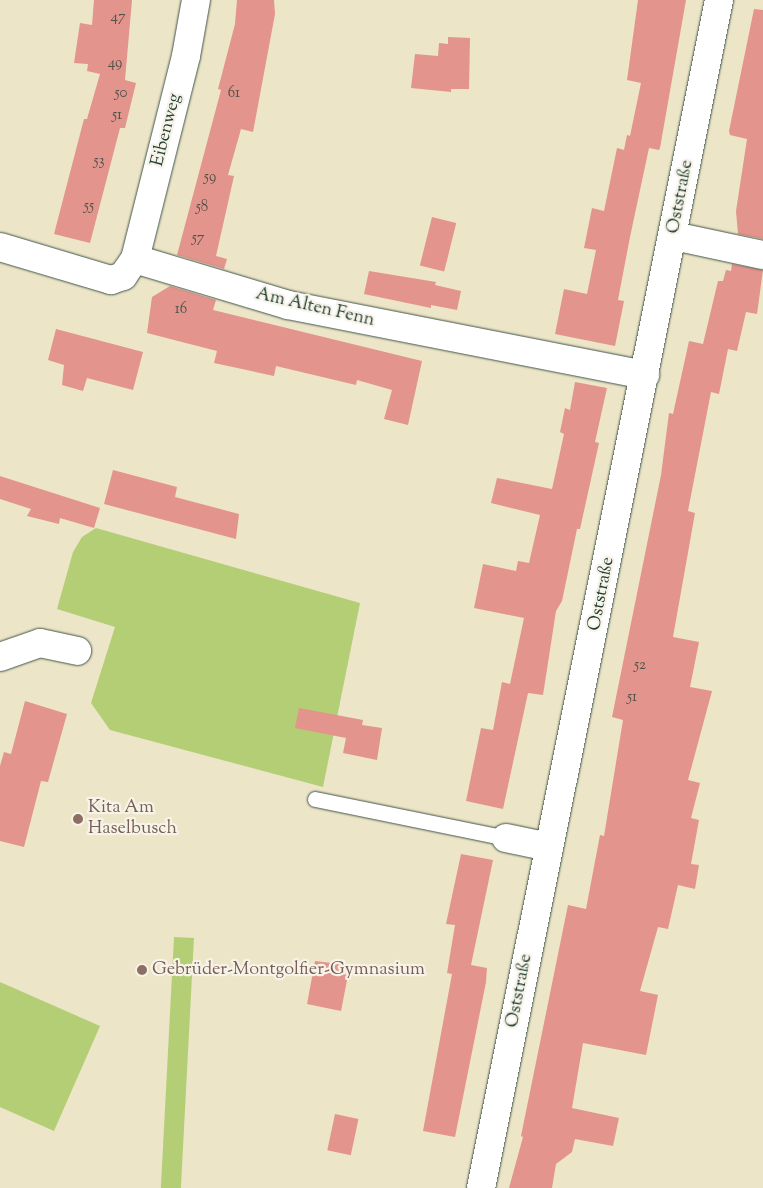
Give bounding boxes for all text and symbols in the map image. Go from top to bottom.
house number: 47 [110,9,126,27]
house number: 49 [108,55,122,73]
house number: 50 [114,85,128,103]
house number: 61 [228,85,240,103]
street label: Eibenweg [148,91,186,169]
house number: 51 [112,107,122,125]
house number: 53 [93,153,105,171]
street label: Oststraße [663,158,699,236]
house number: 59 [204,169,216,187]
house number: 55 [84,198,94,216]
house number: 58 [196,199,208,217]
house number: 57 [192,230,204,248]
street label: Am Alten Fenn [254,284,376,332]
house number: 16 [175,301,187,319]
street label: Oststraße [584,555,620,633]
house number: 52 [634,657,646,675]
house number: 51 [627,689,637,707]
place label: Kita Am Haselbusch [88,798,177,841]
marker: Kita Am Haselbusch [72,813,84,825]
street label: Oststraße [502,952,538,1030]
place label: Gebrüder-Montgolfier-Gymnasium [152,959,425,981]
marker: Gebrüder-Montgolfier-Gymnasium [136,964,148,976]

